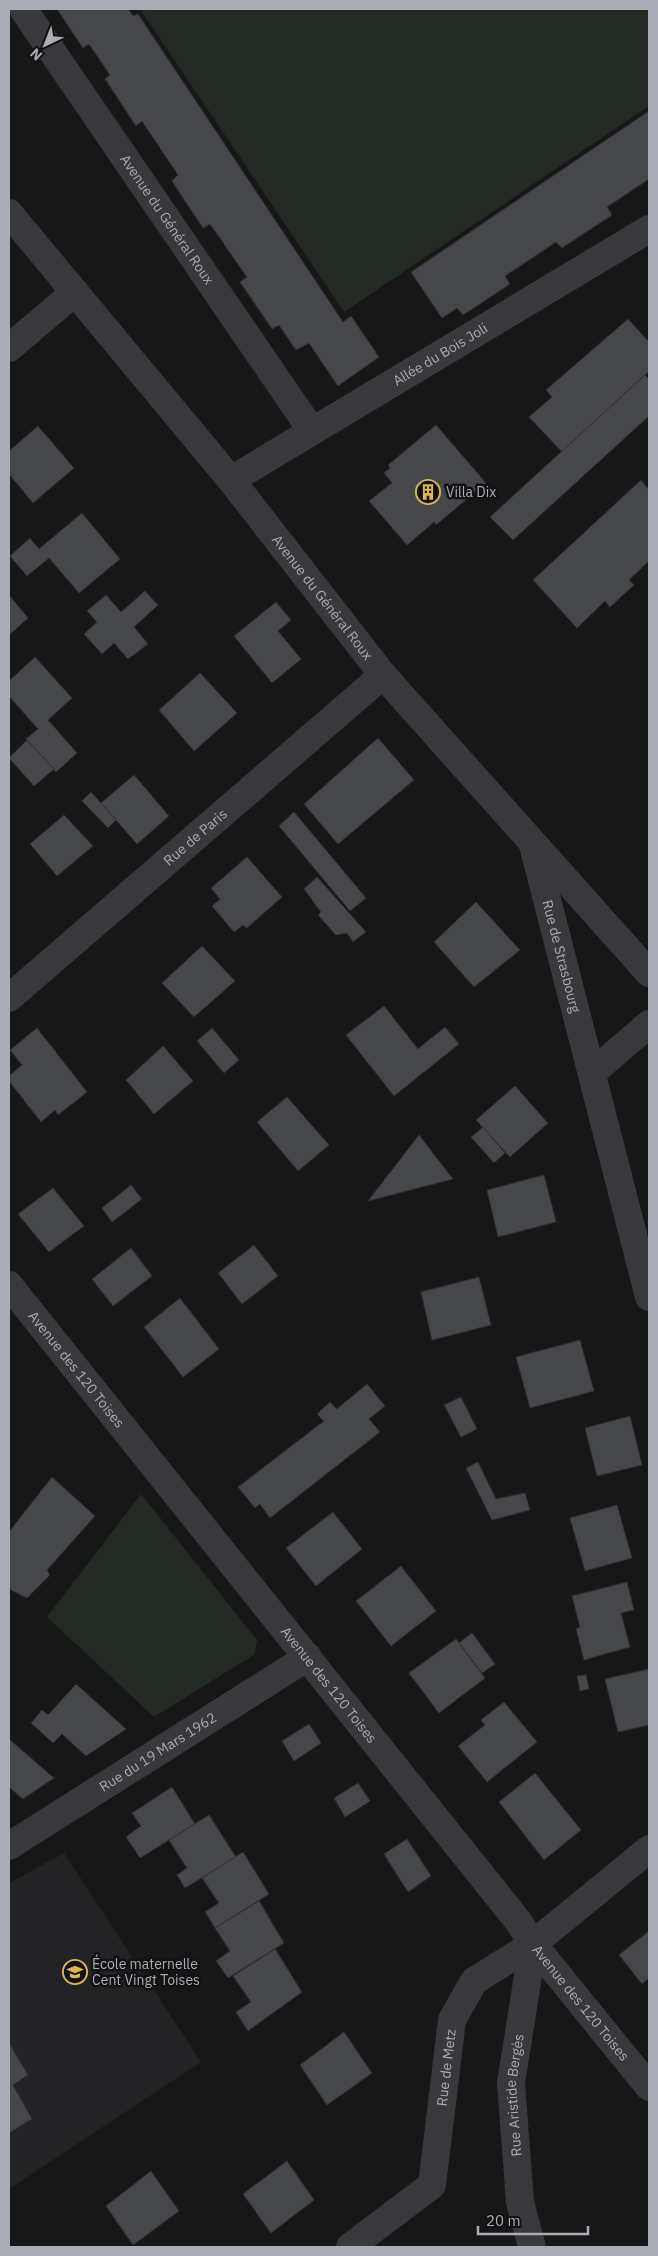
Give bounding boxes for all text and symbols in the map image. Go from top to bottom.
north arrow [20,20,70,70]
text: N [26,44,46,65]
street label: Avenue du Général Roux [116,151,218,288]
street label: Allée du Bois Joli [389,319,491,390]
building icon: Villa Dix [415,479,441,505]
place label: Villa Dix [446,483,496,501]
street label: Avenue du Général Roux [268,531,377,664]
street label: Rue de Paris [160,805,231,870]
street label: Rue de Strasbourg [538,898,585,1015]
street label: Avenue des 120 Toises [24,1307,129,1431]
street label: Avenue des 120 Toises [277,1623,381,1747]
street label: Rue du 19 Mars 1962 [96,1708,220,1796]
street label: Avenue des 120 Toises [528,1941,633,2065]
place label: École maternelle Cent Vingt Toises [92,1954,200,1989]
school or university icon: École maternelle Cent Vingt Toises [62,1959,88,1985]
street label: Rue de Metz [433,2028,460,2107]
street label: Rue Aristide Bergès [502,2032,528,2157]
scale bar [478,2204,588,2236]
text: 20 m [486,2211,521,2230]

